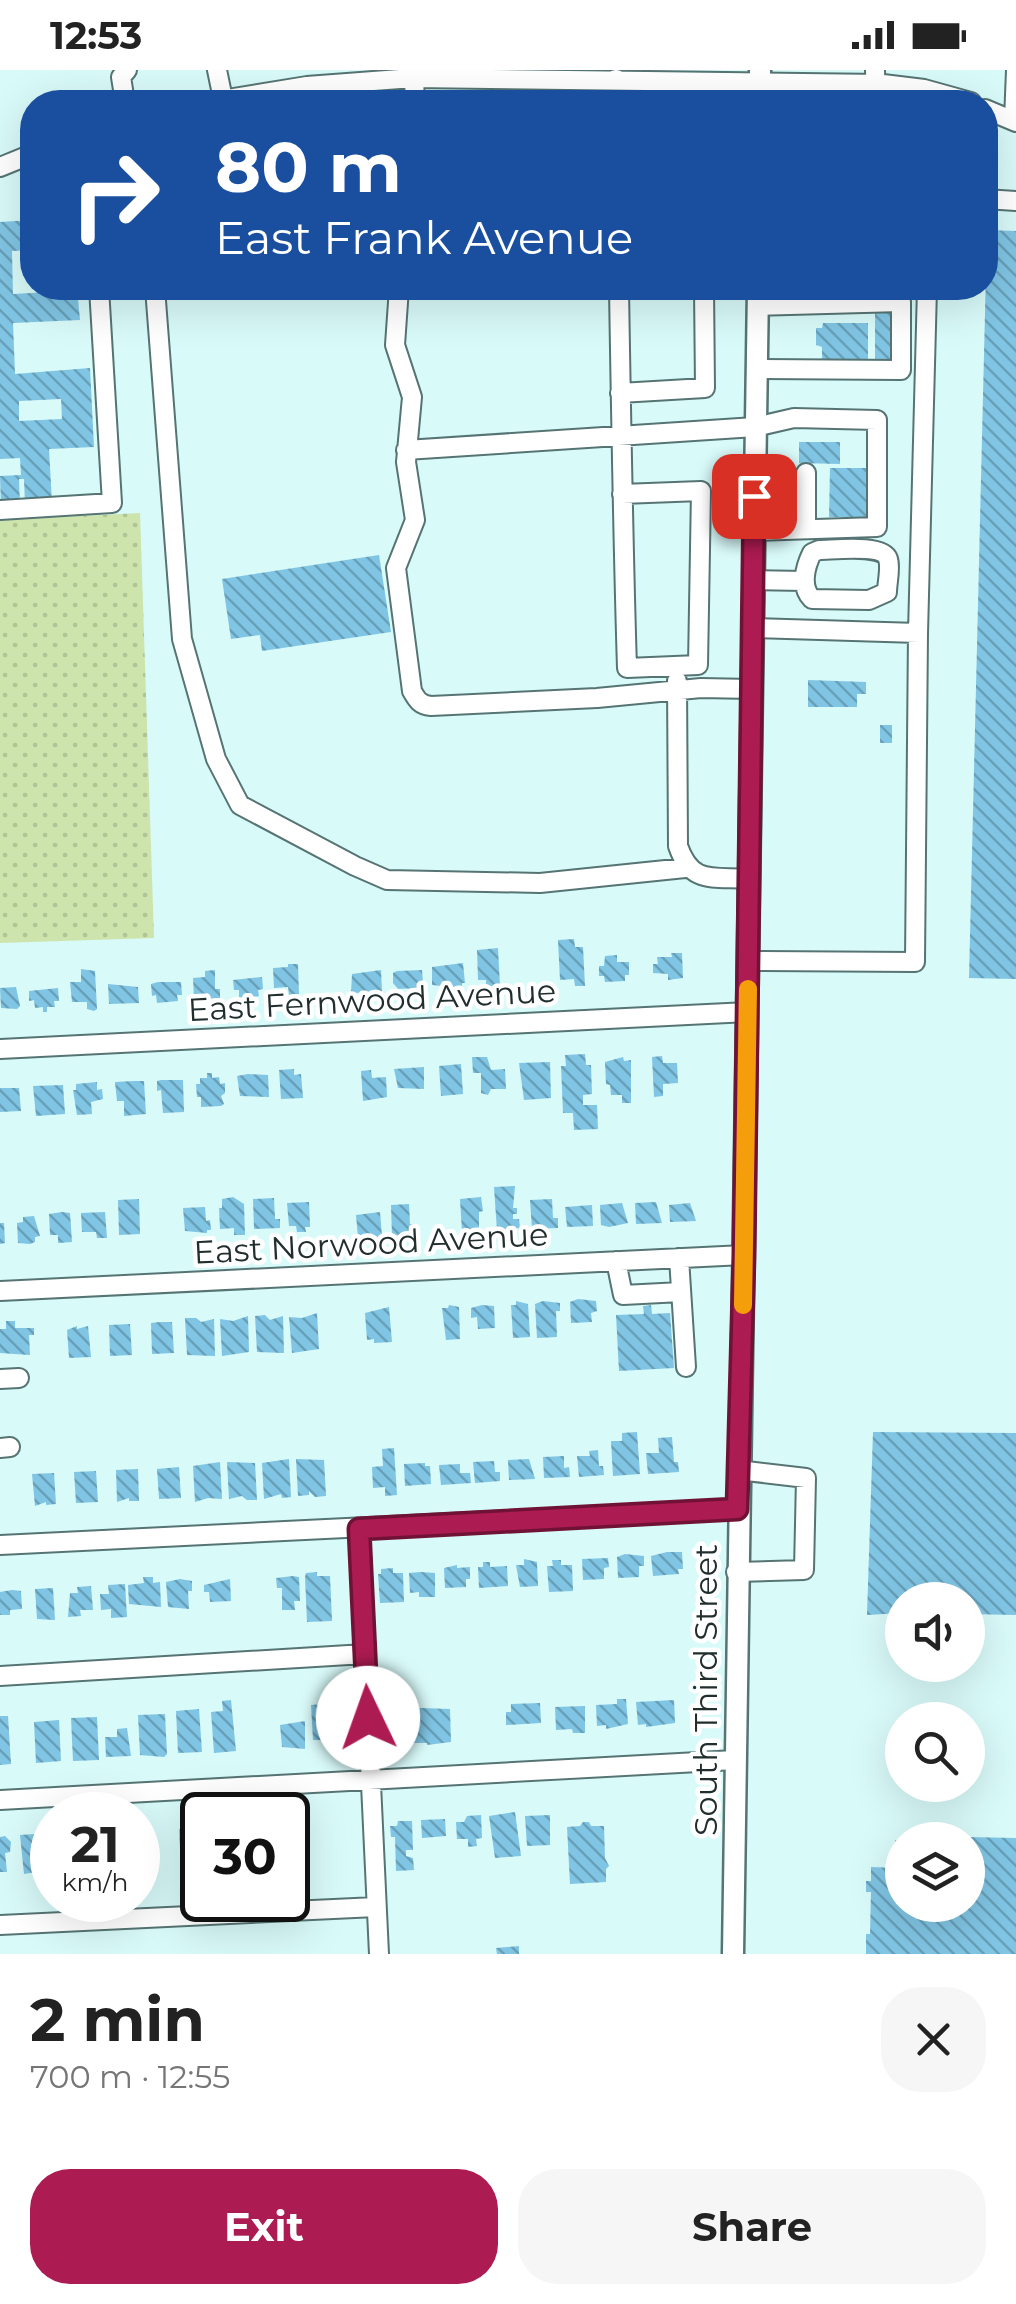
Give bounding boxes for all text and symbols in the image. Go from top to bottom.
text: 12:53 [50,12,142,59]
text: 80 m [215,124,402,210]
icon: right [50,130,180,260]
text: East Frank Avenue [215,210,633,265]
pin [712,454,797,539]
icon: arrive [727,469,782,524]
street label: East Fernwood Avenue [187,971,557,1029]
street label: East Norwood Avenue [193,1214,549,1272]
street label: South Third Street [686,1544,725,1836]
map controls [885,1582,985,1922]
button: sound [885,1582,985,1682]
position arrow [316,1666,420,1770]
button: search [885,1702,985,1802]
speed limit sign: 30 [180,1792,310,1922]
text: 21 [70,1814,120,1875]
button: layers [885,1822,985,1922]
text: km/h [62,1867,128,1897]
text: 2 min [30,1983,205,2056]
button: close [881,1987,986,2092]
text: 700 m · 12:55 [30,2057,230,2096]
button: Exit [30,2169,498,2284]
button: Share [518,2169,986,2284]

